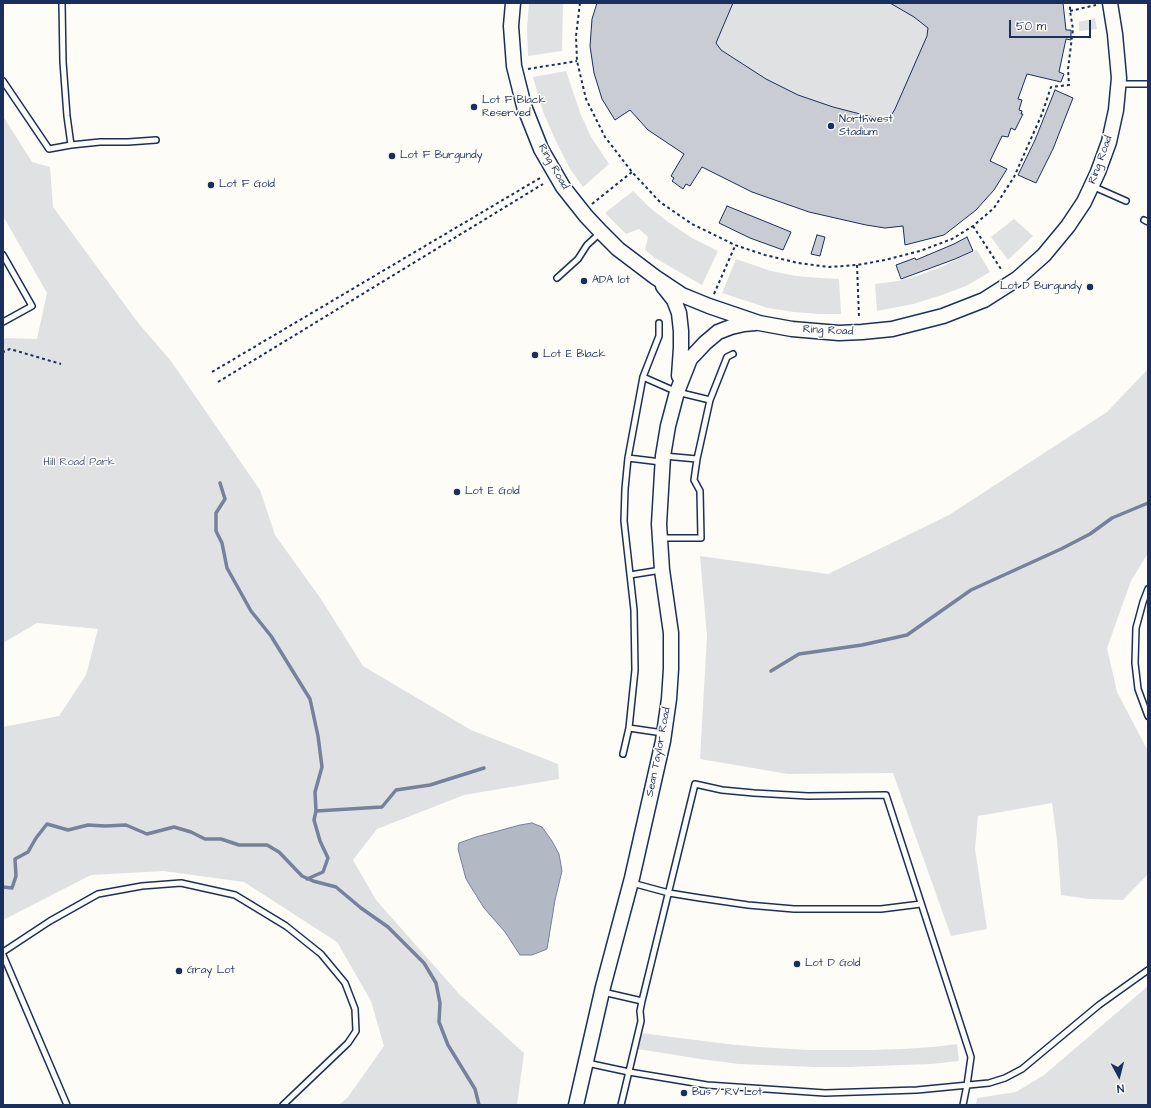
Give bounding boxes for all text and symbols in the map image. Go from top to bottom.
scale bar [1011,12,1093,38]
text: 50 m [1016,18,1046,35]
place label: Lot F Black Reserved [482,94,546,120]
marker: Lot F Black Reserved [469,102,479,112]
place label: Northwest Stadium [839,113,893,139]
marker: Northwest Stadium [826,121,836,131]
street label: Ring Road [1086,134,1116,186]
street label: Ring Road [535,142,571,192]
place label: Lot F Burgundy [400,149,483,163]
marker: Lot F Burgundy [387,151,397,161]
place label: Lot F Gold [219,178,275,192]
marker: Lot F Gold [206,180,216,190]
place label: ADA lot [592,274,630,288]
marker: ADA lot [579,276,589,286]
place label: Lot D Burgundy [1000,280,1082,294]
marker: Lot D Burgundy [1085,282,1095,292]
street label: Ring Road [803,323,853,339]
place label: Lot E Black [543,348,605,362]
marker: Lot E Black [530,350,540,360]
park label: Hill Road Park [43,456,115,470]
place label: Lot E Gold [465,485,520,499]
marker: Lot E Gold [452,487,462,497]
street label: Sean Taylor Road [644,706,674,798]
place label: Lot D Gold [805,957,860,971]
marker: Lot D Gold [792,959,802,969]
place label: Gray Lot [187,964,235,978]
marker: Gray Lot [174,966,184,976]
north arrow [1099,1056,1139,1096]
text: N [1116,1081,1125,1096]
place label: Bus / RV Lot [692,1086,762,1100]
marker: Bus / RV Lot [679,1088,689,1098]

